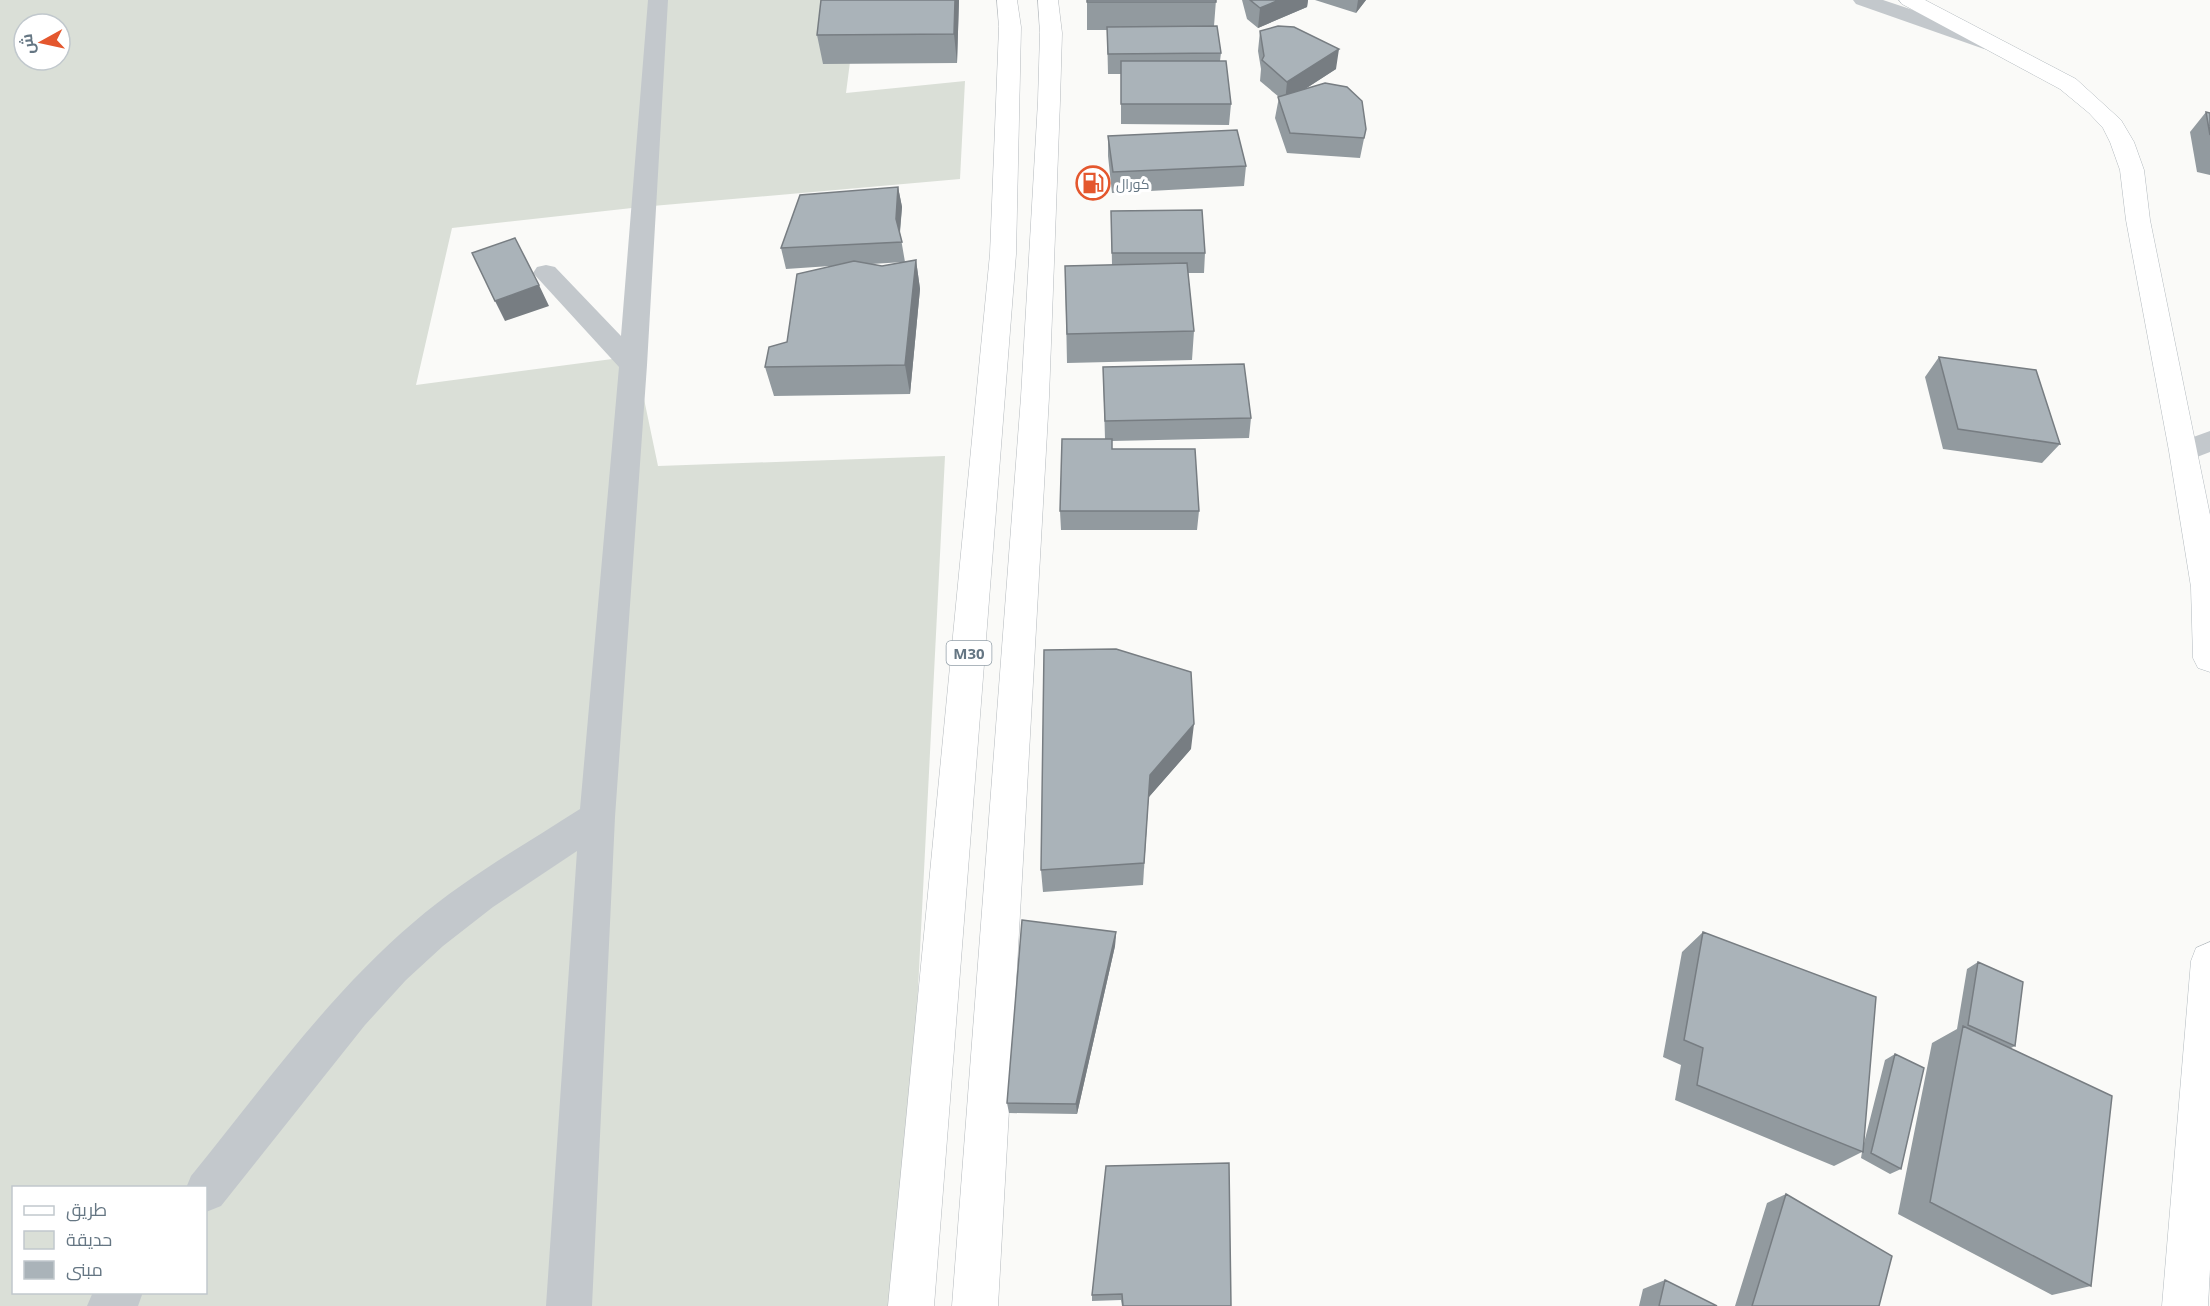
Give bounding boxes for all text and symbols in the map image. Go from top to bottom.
north arrow [12,12,72,72]
text: ش [15,32,39,56]
fuel station icon: كورال [1075,165,1111,201]
place label: كورال [1116,174,1150,193]
road number: M30 [946,641,992,665]
legend [12,1186,207,1294]
text: طريق [66,1197,107,1222]
text: حديقة [66,1227,112,1251]
text: مبنى [66,1257,103,1281]

